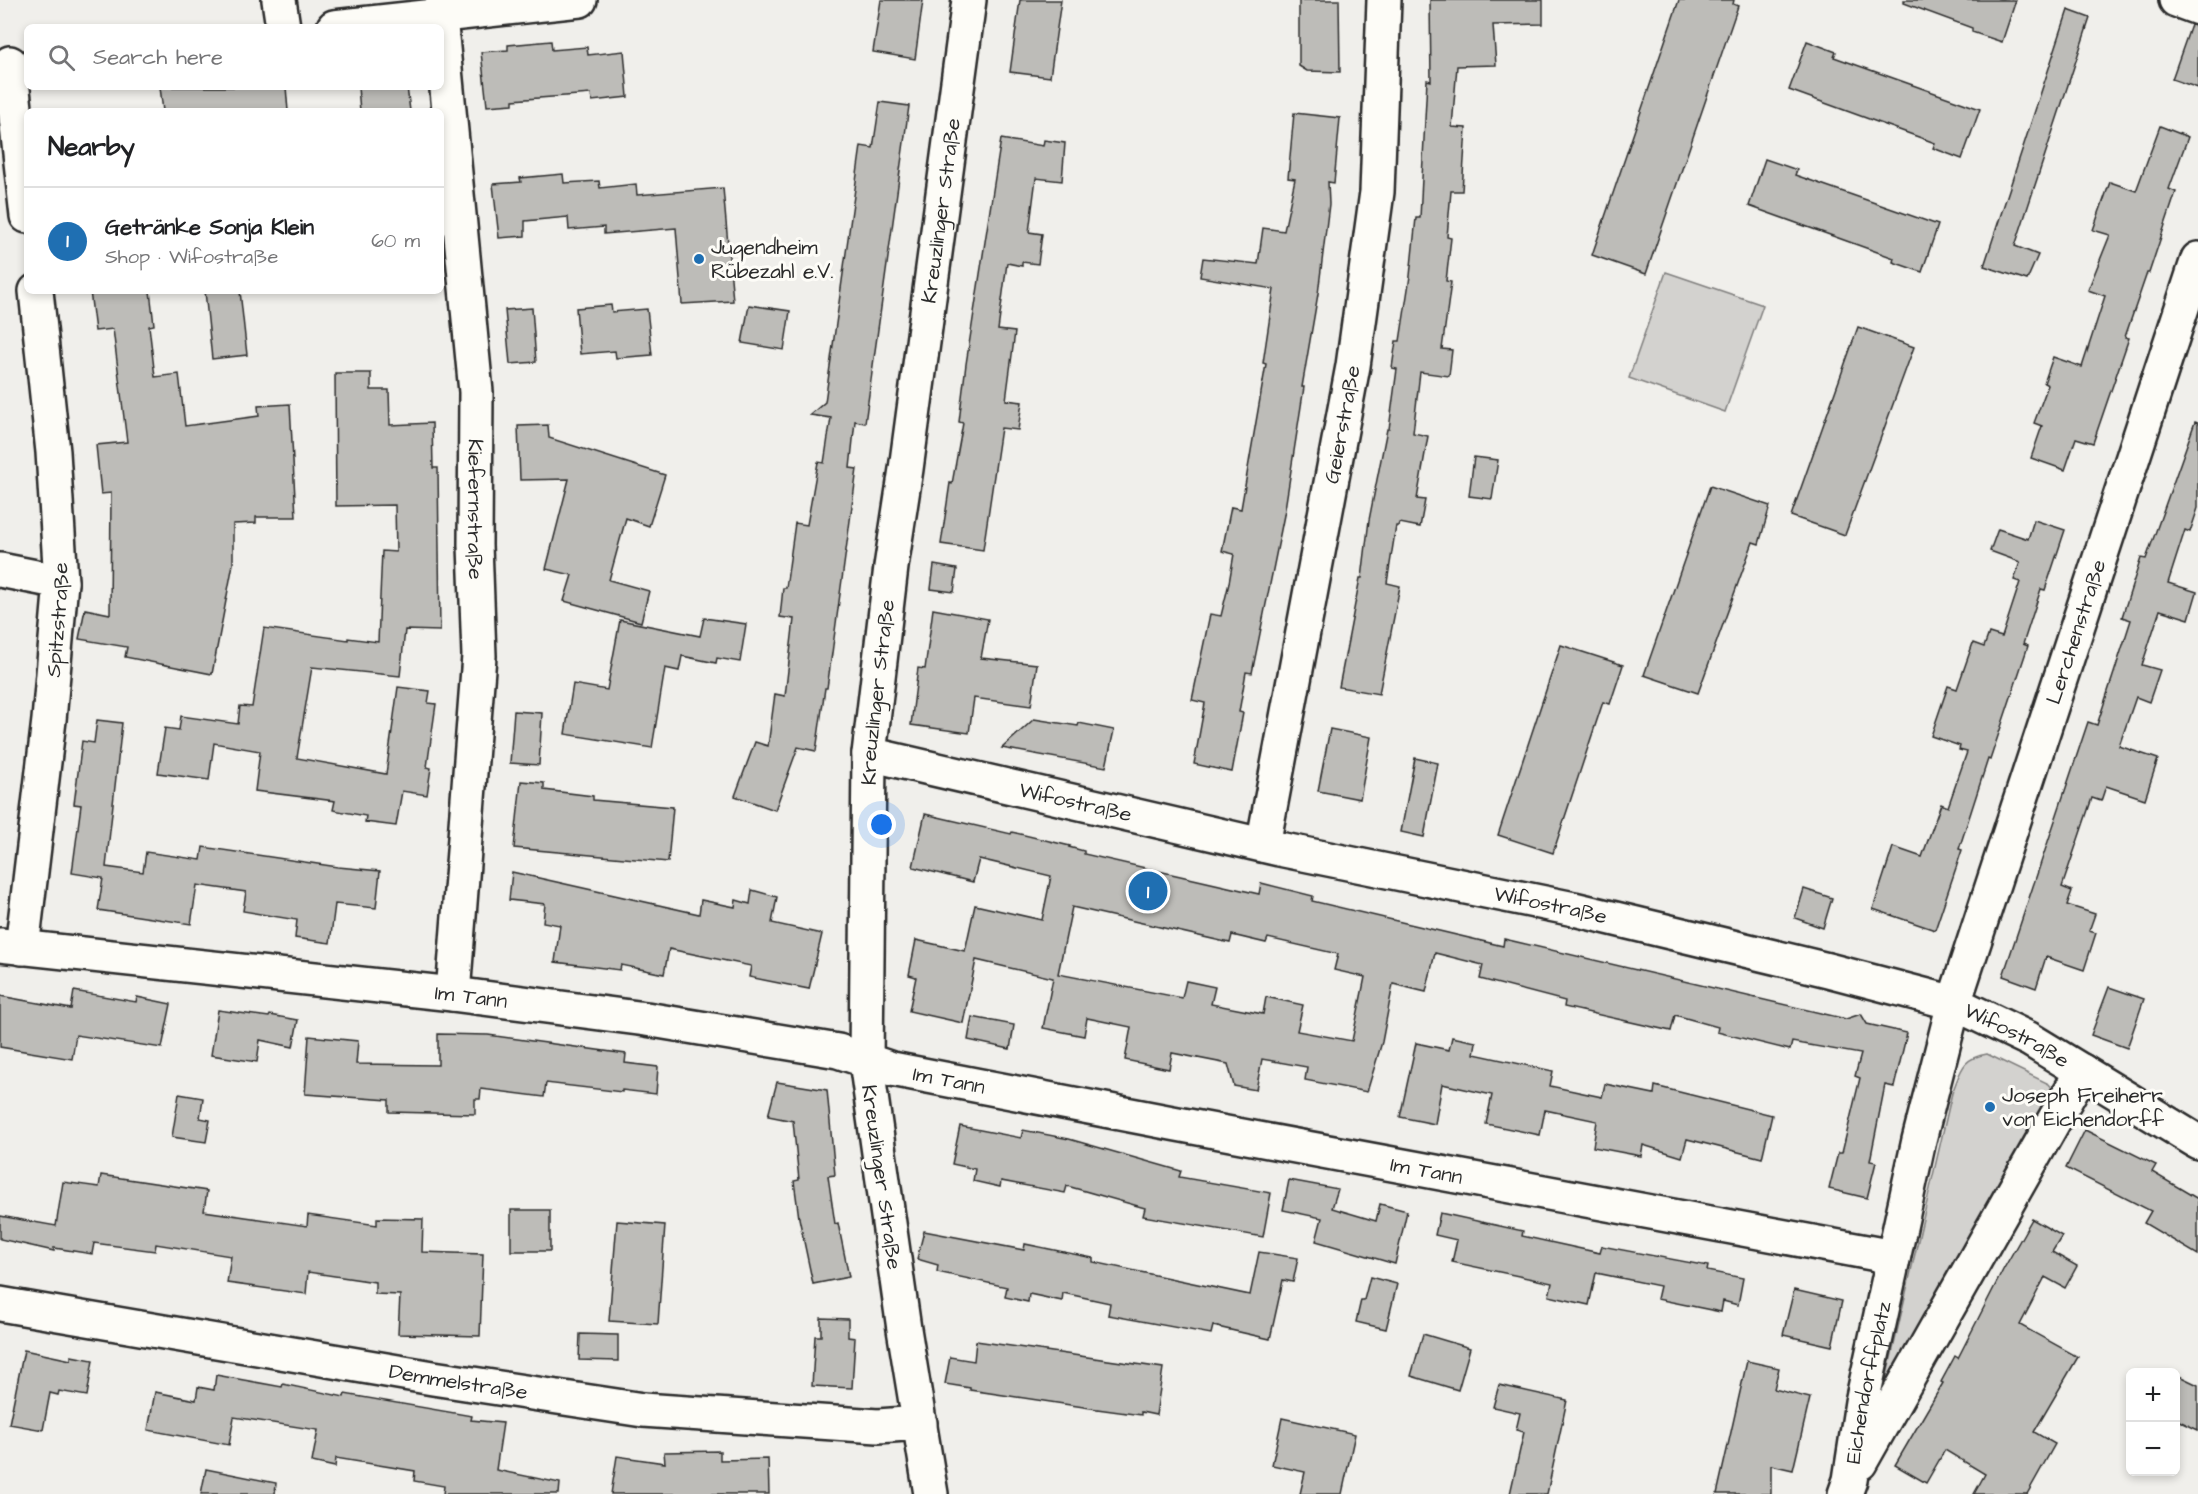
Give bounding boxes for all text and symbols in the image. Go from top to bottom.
search box [24,24,444,90]
icon: search [45,41,78,74]
text: Search here [93,42,223,73]
street label: Kreuzlinger Straße [914,116,968,305]
text: Nearby [48,129,135,165]
text: Getränke Sonja Klein [105,212,314,243]
text: 1 [66,227,69,255]
text: 60 m [371,227,420,255]
place label: Jugendheim Rübezahl e.V. [711,233,833,286]
text: Shop · Wifostraße [105,243,278,271]
marker: Jugendheim Rübezahl e.V. [692,252,706,266]
street label: Geierstraße [1317,363,1368,486]
street label: Kiefernstraße [460,439,490,580]
street label: Lerchenstraße [2039,556,2113,708]
street label: Spitzstraße [39,562,76,679]
street label: Kreuzlinger Straße [855,598,902,785]
street label: Wifostraße [1016,775,1135,829]
your location [867,810,896,839]
pin: 1 [1128,868,1168,914]
street label: Wifostraße [1491,879,1610,931]
street label: Im Tann [433,978,509,1016]
street label: Wifostraße [1959,996,2075,1075]
street label: Im Tann [911,1059,987,1102]
place label: Joseph Freiherr von Eichendorff [2002,1081,2164,1134]
street label: Kreuzlinger Straße [852,1083,909,1272]
marker: Joseph Freiherr von Eichendorff [1983,1100,1997,1114]
street label: Im Tann [1388,1150,1465,1192]
street label: Eichendorffplatz [1839,1298,1899,1466]
street label: Demmelstraße [387,1357,530,1407]
map controls [2126,1368,2180,1476]
button: + [2126,1368,2180,1422]
button: − [2126,1422,2180,1476]

